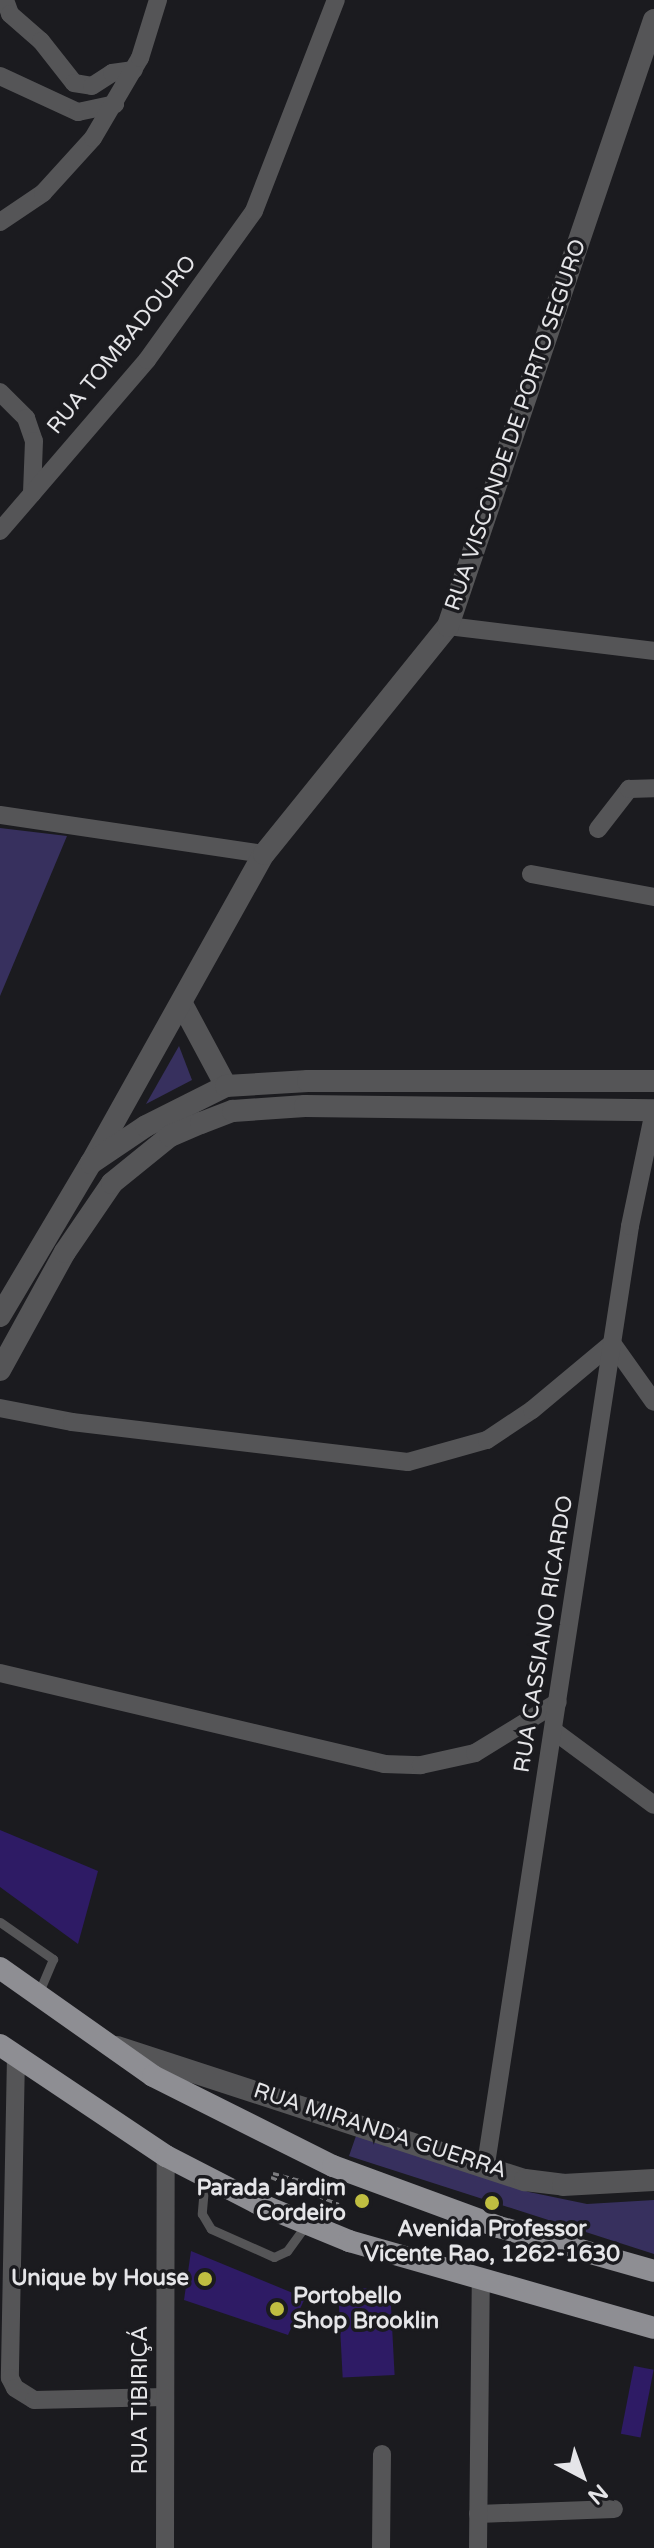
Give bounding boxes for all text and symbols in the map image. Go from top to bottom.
street label: RUA VISCONDE DE PORTO SEGURO [440,236,592,614]
street label: RUA TOMBADOURO [42,250,202,440]
street label: RUA CASSIANO RICARDO [509,1493,579,1775]
street label: RUA MIRANDA GUERRA [250,2078,510,2184]
place label: Parada Jardim Cordeiro [196,2175,346,2226]
marker: Parada Jardim Cordeiro [353,2192,371,2210]
marker: Avenida Professor Vicente Rao, 1262-1630 [483,2194,501,2212]
place label: Avenida Professor Vicente Rao, 1262-1630 [364,2216,620,2268]
place label: Unique by House [11,2266,189,2292]
marker: Unique by House [196,2270,214,2288]
place label: Portobello Shop Brooklin [293,2283,439,2334]
marker: Portobello Shop Brooklin [268,2300,286,2318]
street label: RUA TIBIRIÇÁ [128,2326,154,2474]
north arrow [542,2436,622,2516]
text: N [583,2478,613,2510]

